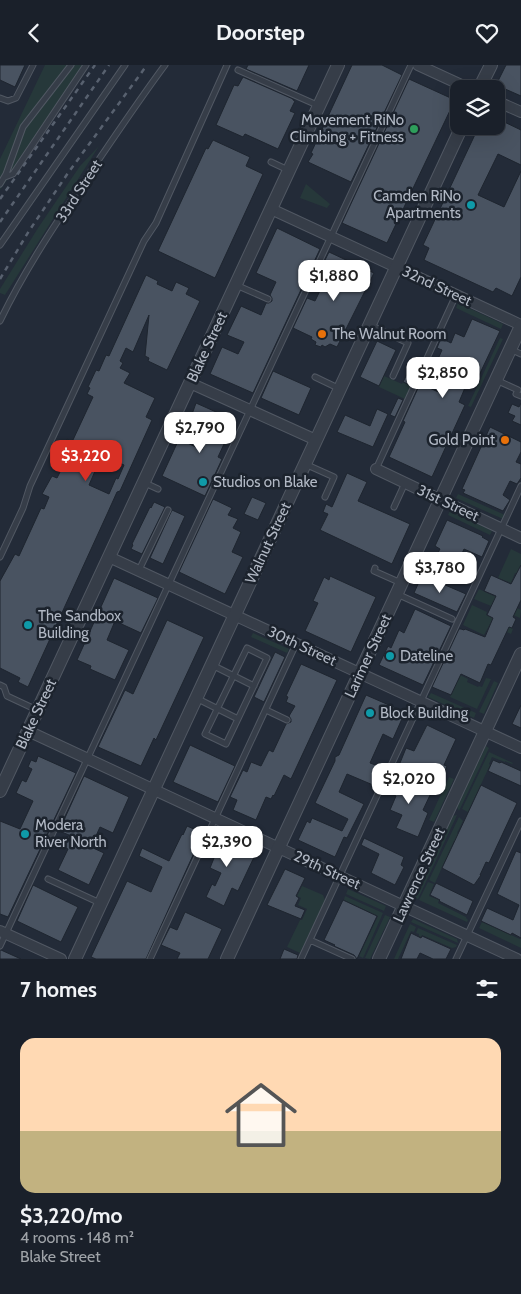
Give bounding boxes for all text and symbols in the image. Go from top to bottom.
icon: back [20,19,48,47]
text: Doorstep [216,19,305,46]
icon: heart [473,19,501,47]
map controls [450,80,505,135]
button: layers [450,80,505,135]
place label: Movement RiNo Climbing + Fitness [290,111,404,146]
marker: Movement RiNo Climbing + Fitness [408,123,420,135]
street label: 33rd Street [52,156,106,226]
place label: Camden RiNo Apartments [373,187,461,222]
marker: Camden RiNo Apartments [465,199,477,211]
pin: $1,880 [293,259,375,302]
street label: 32nd Street [399,262,475,310]
text: $1,880 [309,266,359,285]
street label: Blake Street [183,309,231,385]
place label: The Walnut Room [332,325,447,343]
marker: The Walnut Room [316,328,328,340]
pin: $2,850 [402,357,484,399]
text: $2,850 [417,363,469,382]
pin: $2,790 [159,411,241,454]
text: $2,790 [175,418,225,437]
place label: Gold Point [428,431,495,449]
marker: Gold Point [499,434,511,446]
pin: $3,220 [45,439,127,482]
text: $3,220 [61,446,111,465]
place label: Studios on Blake [213,473,318,491]
marker: Studios on Blake [197,476,209,488]
street label: 31st Street [414,481,482,525]
street label: Walnut Street [241,500,295,586]
pin: $3,780 [399,551,481,594]
text: $3,780 [415,558,465,577]
place label: The Sandbox Building [38,607,121,642]
street label: Larimer Street [341,611,395,701]
marker: The Sandbox Building [22,619,34,631]
street label: 30th Street [265,622,339,670]
place label: Dateline [400,647,454,665]
marker: Dateline [384,650,396,662]
street label: Blake Street [12,676,60,752]
place label: Block Building [380,704,469,722]
marker: Block Building [364,707,376,719]
pin: $2,020 [368,763,450,805]
text: $2,020 [383,769,435,788]
place label: Modera River North [35,816,107,851]
pin: $2,390 [186,825,268,868]
street label: Lawrence Street [389,825,449,925]
marker: Modera River North [19,828,31,840]
text: $2,390 [202,832,252,851]
street label: 29th Street [291,847,363,893]
icon: filters [473,975,501,1003]
text: 7 homes [20,977,97,1002]
icon: home [216,1070,306,1160]
text: $3,220/mo [20,1203,122,1228]
text: 4 rooms · 148 m² [20,1228,134,1247]
text: Blake Street [20,1247,101,1266]

